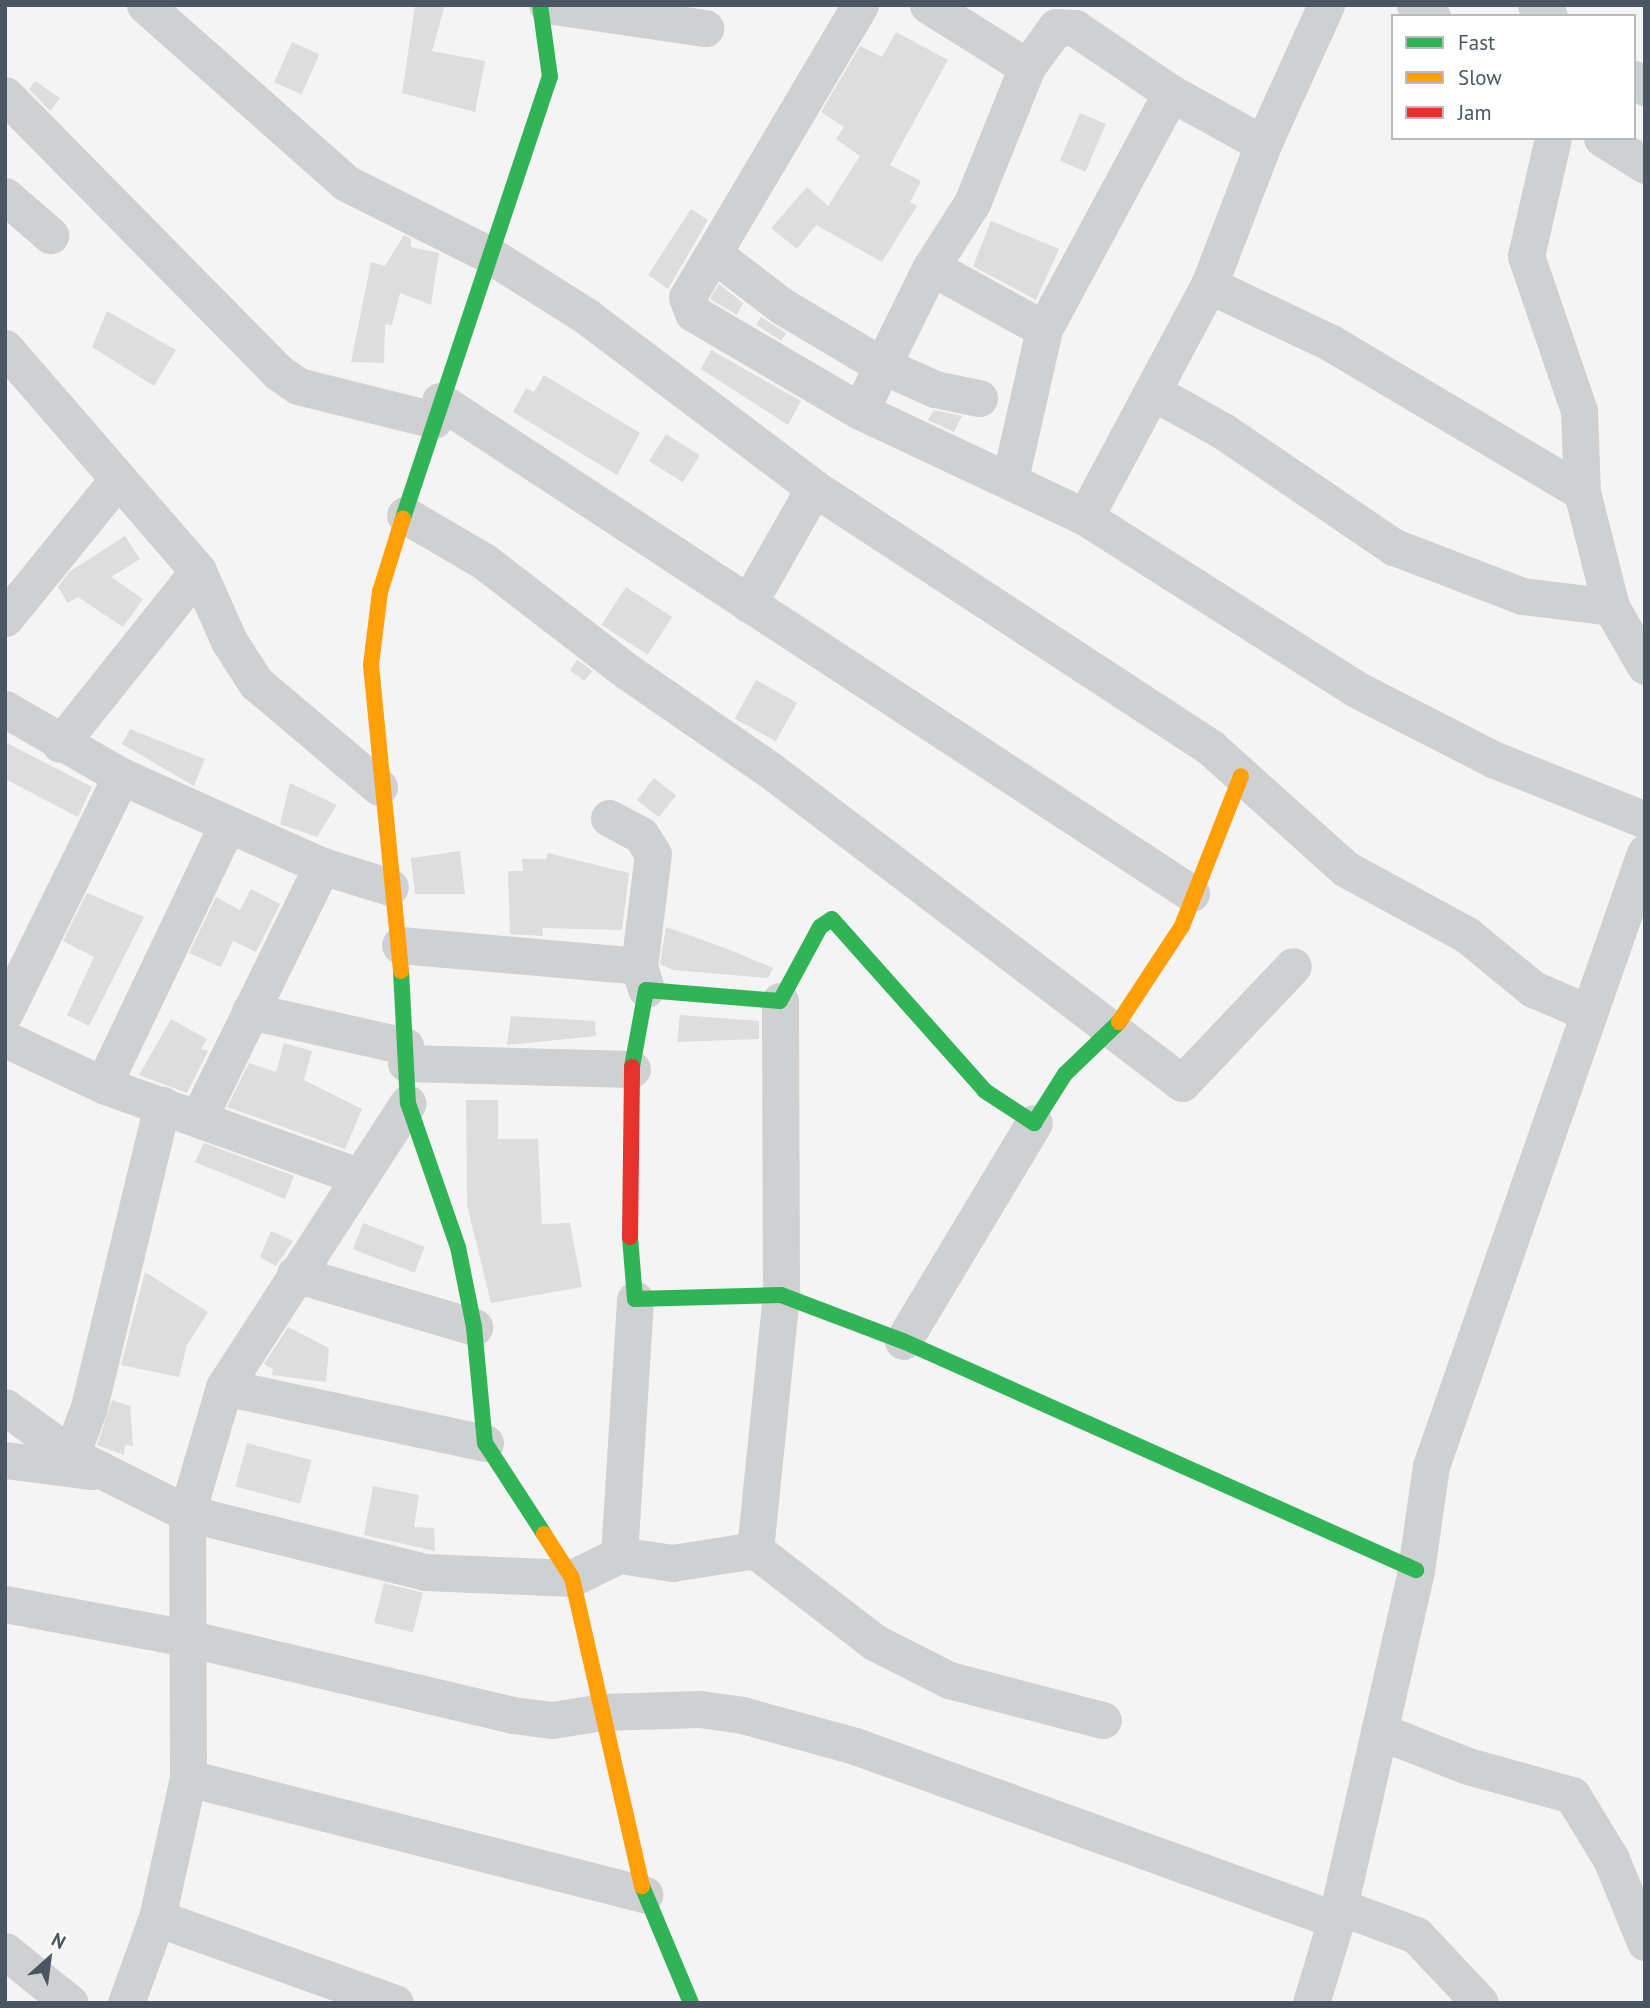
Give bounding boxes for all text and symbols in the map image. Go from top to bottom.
legend [1391,14,1636,140]
text: Fast [1458,29,1495,56]
text: Slow [1458,64,1502,91]
text: Jam [1458,99,1492,126]
north arrow [14,1924,84,1994]
text: N [48,1927,70,1954]

